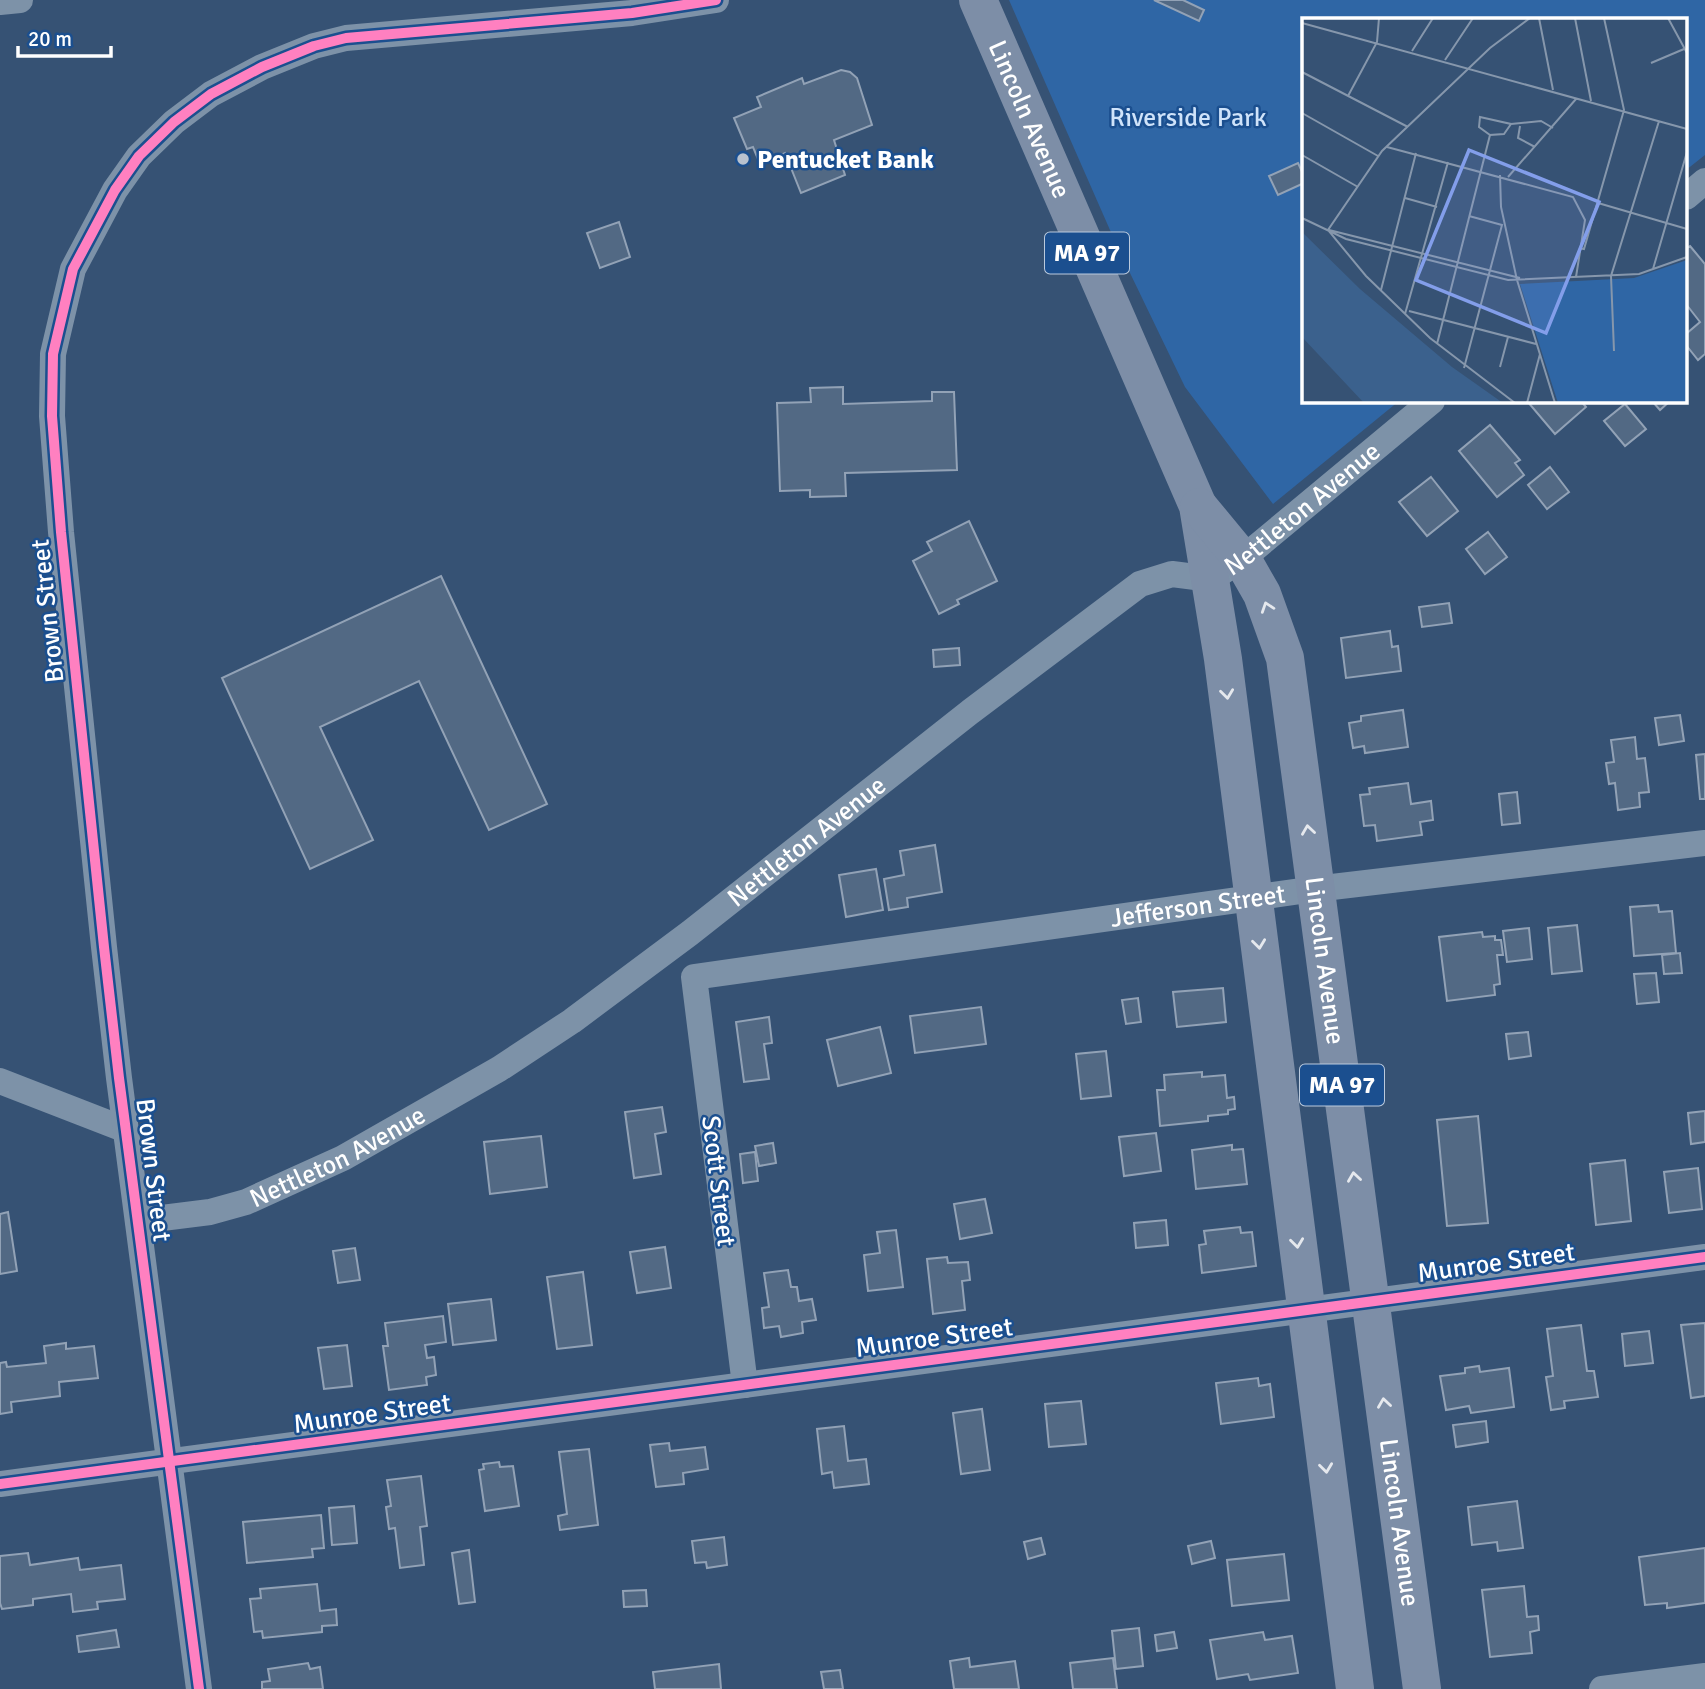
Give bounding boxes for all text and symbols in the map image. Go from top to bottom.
scale bar [18,14,110,58]
inset map [1302,18,1688,402]
text: 20 m [28,26,72,52]
street label: Lincoln Avenue [981,36,1077,203]
park label: Riverside Park [1109,102,1267,134]
place label: Pentucket Bank [757,144,934,176]
marker: Pentucket Bank [735,151,751,167]
road number: MA 97 [1045,232,1129,274]
street label: Nettleton Avenue [1218,436,1387,583]
street label: Brown Street [25,538,71,684]
one-way arrow [1261,602,1275,614]
one-way arrow [1220,688,1235,700]
street label: Nettleton Avenue [721,770,893,914]
one-way arrow [1300,825,1315,836]
street label: Lincoln Avenue [1297,875,1351,1047]
street label: Jefferson Street [1108,878,1287,935]
one-way arrow [1252,938,1267,950]
road number: MA 97 [1300,1064,1384,1106]
street label: Brown Street [128,1097,178,1244]
street label: Nettleton Avenue [245,1099,431,1215]
street label: Scott Street [694,1114,742,1248]
one-way arrow [1347,1171,1362,1183]
street label: Munroe Street [1415,1236,1577,1290]
one-way arrow [1290,1237,1305,1249]
street label: Munroe Street [853,1311,1015,1365]
street label: Munroe Street [291,1387,453,1441]
one-way arrow [1377,1397,1392,1409]
street label: Lincoln Avenue [1372,1437,1426,1609]
one-way arrow [1319,1462,1334,1474]

